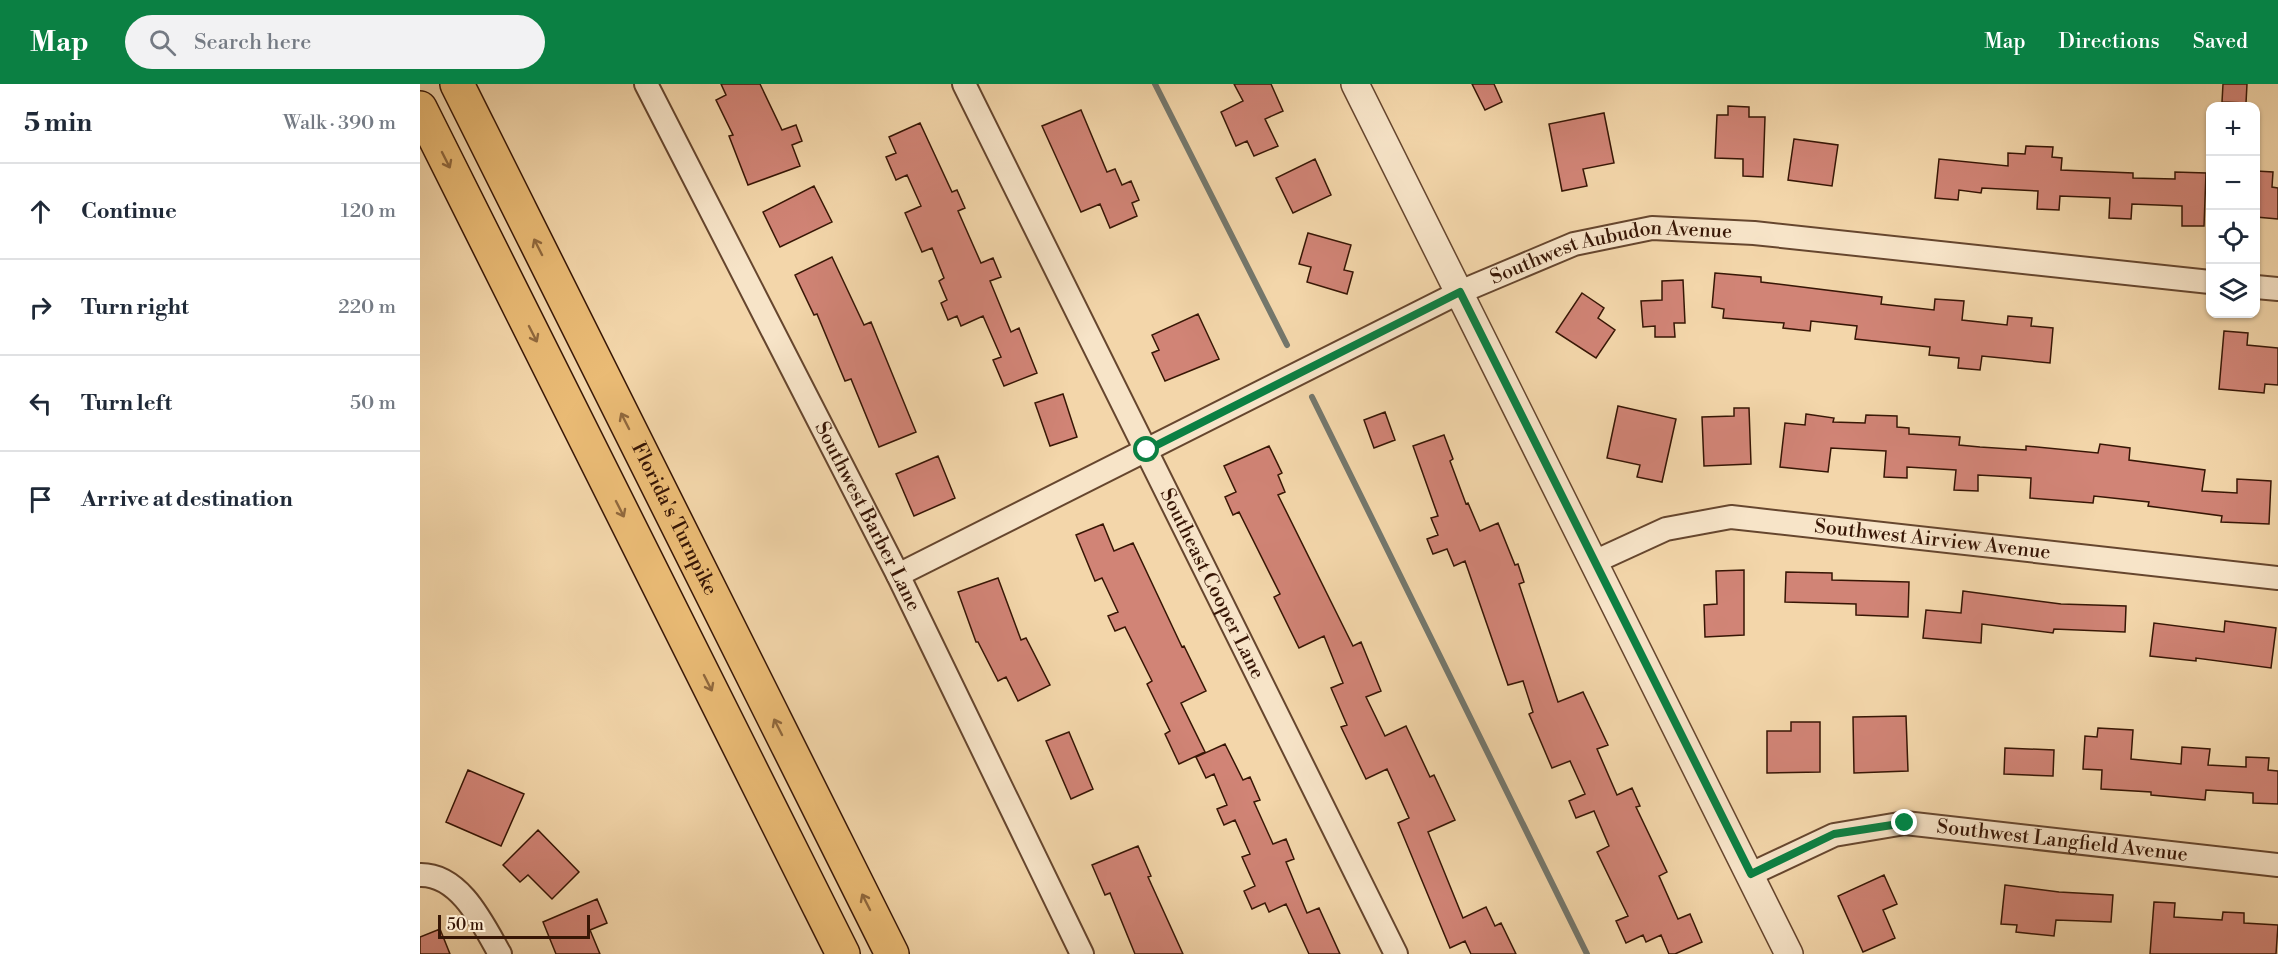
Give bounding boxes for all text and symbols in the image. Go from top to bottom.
search box [125,15,545,69]
text: Map [30,25,89,60]
icon: search [146,26,179,59]
text: Search here [194,29,311,56]
text: Map [1984,29,2026,55]
text: Directions [2059,29,2160,55]
text: Saved [2193,29,2248,55]
map controls [2206,102,2260,318]
button: + [2206,102,2260,156]
text: 5 min [24,107,92,139]
text: Walk · 390 m [283,111,396,136]
one-way arrow [440,151,452,168]
button: − [2206,156,2260,210]
icon: ahead [24,195,57,228]
text: Continue [81,198,177,225]
text: 120 m [341,199,396,224]
button: locate [2206,210,2260,264]
street label: Southwest Aubudon Avenue [1486,215,1733,290]
one-way arrow [532,238,544,256]
button: layers [2206,264,2260,318]
icon: right [24,291,57,324]
text: Turn right [81,294,189,321]
text: 220 m [338,295,396,320]
one-way arrow [528,325,540,343]
icon: left [24,387,57,420]
text: Turn left [81,390,172,417]
text: 50 m [350,391,396,416]
one-way arrow [619,413,631,431]
street label: Southwest Barber Lane [809,417,926,615]
route start [1133,436,1159,462]
street label: Florida's Turnpike [626,438,723,599]
icon: arrive [24,483,57,516]
street label: Southeast Cooper Lane [1154,484,1270,683]
text: Arrive at destination [81,486,293,513]
one-way arrow [615,499,627,517]
street label: Southwest Airview Avenue [1813,514,2052,565]
one-way arrow [702,674,714,692]
one-way arrow [772,719,784,737]
route end [1891,809,1917,835]
street label: Southwest Langfield Avenue [1935,814,2189,867]
one-way arrow [859,893,871,911]
scale bar [438,912,590,940]
text: 50 m [447,915,484,935]

